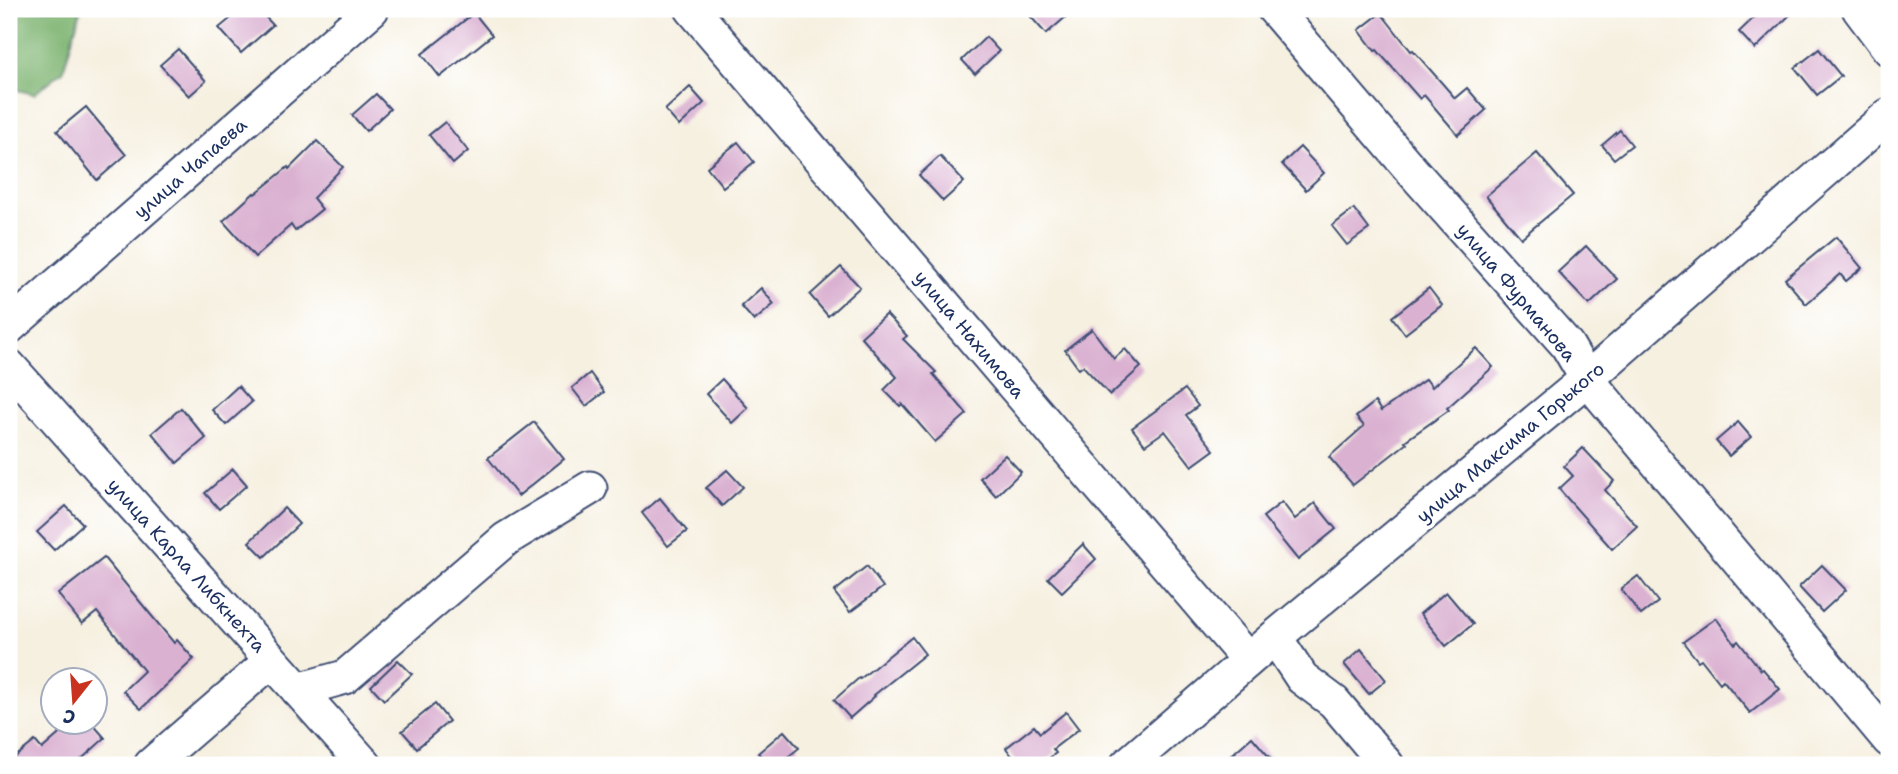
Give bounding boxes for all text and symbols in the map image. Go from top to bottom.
street label: улица Чапаева [129,112,252,224]
street label: улица Фурманова [1451,218,1582,367]
street label: улица Нахимова [909,265,1031,404]
street label: улица Максима Горького [1411,356,1610,529]
street label: улица Карла Либкнехта [102,473,272,658]
north arrow [38,666,108,736]
text: С [60,703,78,730]

